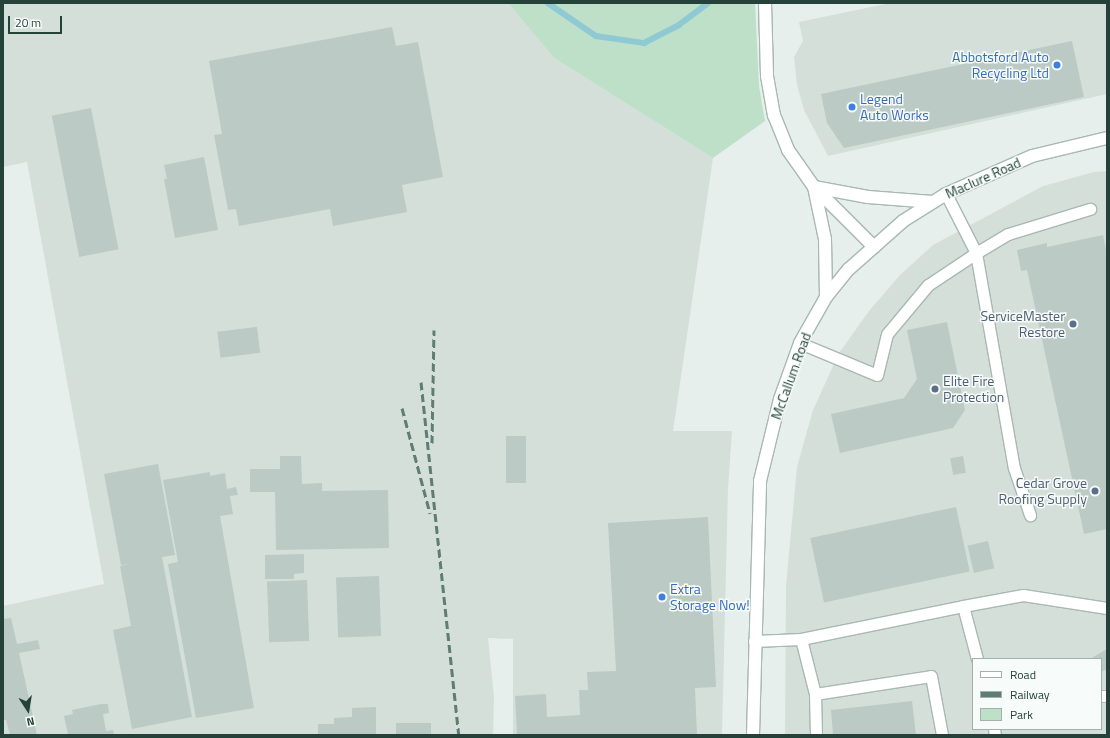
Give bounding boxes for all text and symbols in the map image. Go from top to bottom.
scale bar [10,8,64,34]
text: 20 m [15,13,41,32]
place label: Abbotsford Auto Recycling Ltd [952,49,1049,82]
marker: Abbotsford Auto Recycling Ltd [1052,60,1062,70]
place label: Legend Auto Works [860,91,929,124]
marker: Legend Auto Works [847,102,857,112]
street label: Maclure Road [943,154,1023,202]
place label: ServiceMaster Restore [980,308,1065,340]
marker: ServiceMaster Restore [1068,319,1078,329]
street label: McCallum Road [767,330,815,422]
place label: Elite Fire Protection [943,373,1004,406]
marker: Elite Fire Protection [930,384,940,394]
place label: Cedar Grove Roofing Supply [998,475,1087,508]
marker: Cedar Grove Roofing Supply [1090,486,1100,496]
place label: Extra Storage Now! [670,581,750,614]
marker: Extra Storage Now! [657,592,667,602]
legend [972,658,1102,730]
text: Road [1010,665,1036,684]
text: Railway [1010,685,1050,704]
north arrow [8,690,48,730]
text: Park [1010,705,1033,724]
text: N [25,713,36,730]

